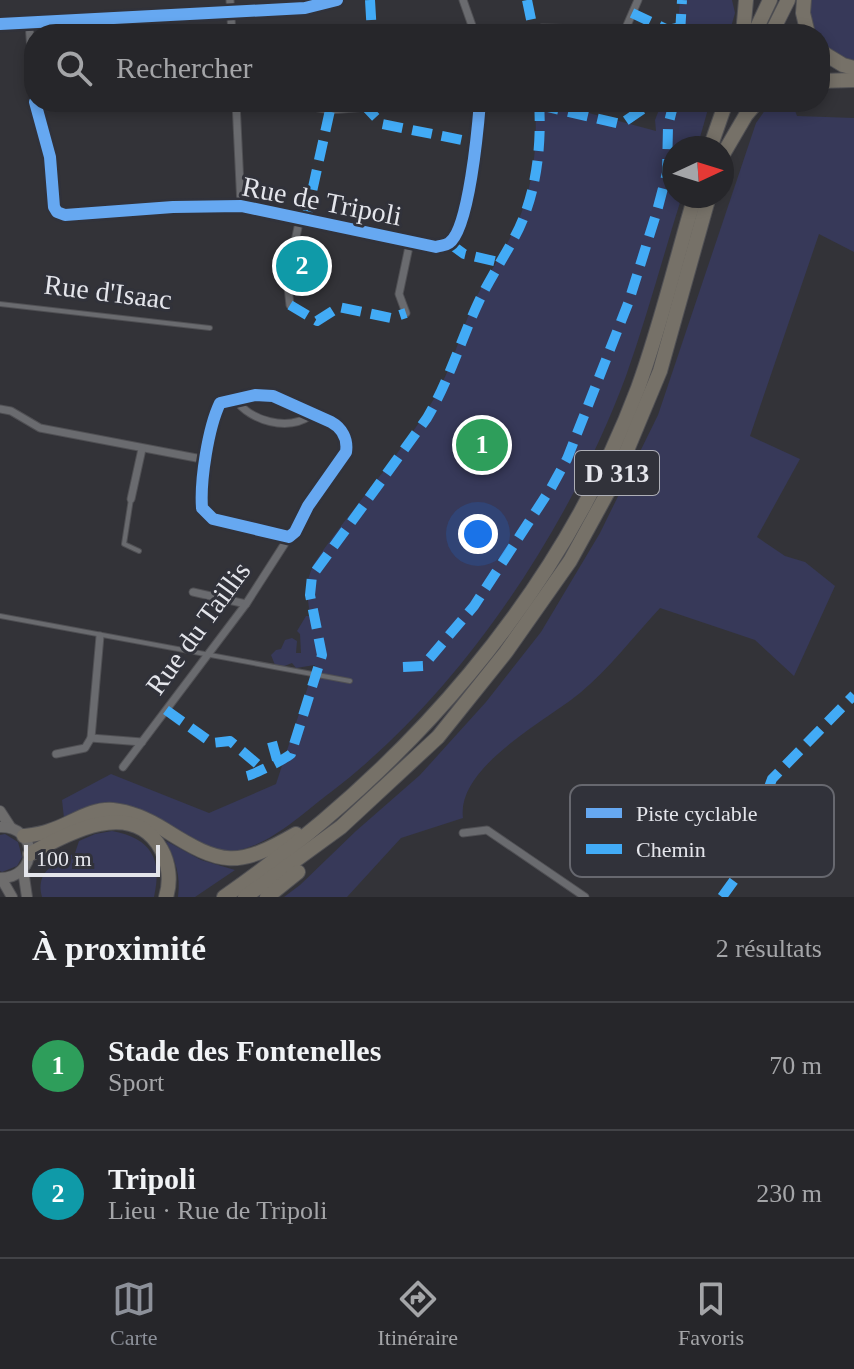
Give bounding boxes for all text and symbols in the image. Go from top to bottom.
search box [24,24,830,112]
icon: search [52,46,96,90]
text: Rechercher [116,51,253,84]
north arrow [662,136,734,208]
street label: Rue de Tripoli [240,170,405,232]
pin: 2 [276,236,328,296]
street label: Rue d'Isaac [42,269,174,315]
pin: 1 [456,415,508,475]
road number: D 313 [575,451,659,495]
your location [458,514,498,554]
street label: Rue du Taillis [140,556,256,700]
legend [570,785,834,877]
text: Piste cyclable [636,801,758,826]
text: Chemin [636,837,706,862]
scale bar [24,841,160,877]
text: 100 m [36,846,92,871]
text: À proximité [32,930,206,967]
text: 2 résultats [716,934,822,963]
text: Stade des Fontenelles [108,1034,381,1067]
text: 1 [52,1051,65,1080]
text: 70 m [769,1051,822,1080]
text: Sport [108,1068,164,1097]
text: Tripoli [108,1162,196,1195]
text: 2 [52,1179,65,1208]
text: 230 m [756,1179,822,1208]
text: Lieu · Rue de Tripoli [108,1196,328,1225]
tab: Carte [110,1277,158,1351]
tab: Itinéraire [378,1277,458,1351]
tab: Favoris [678,1277,744,1351]

